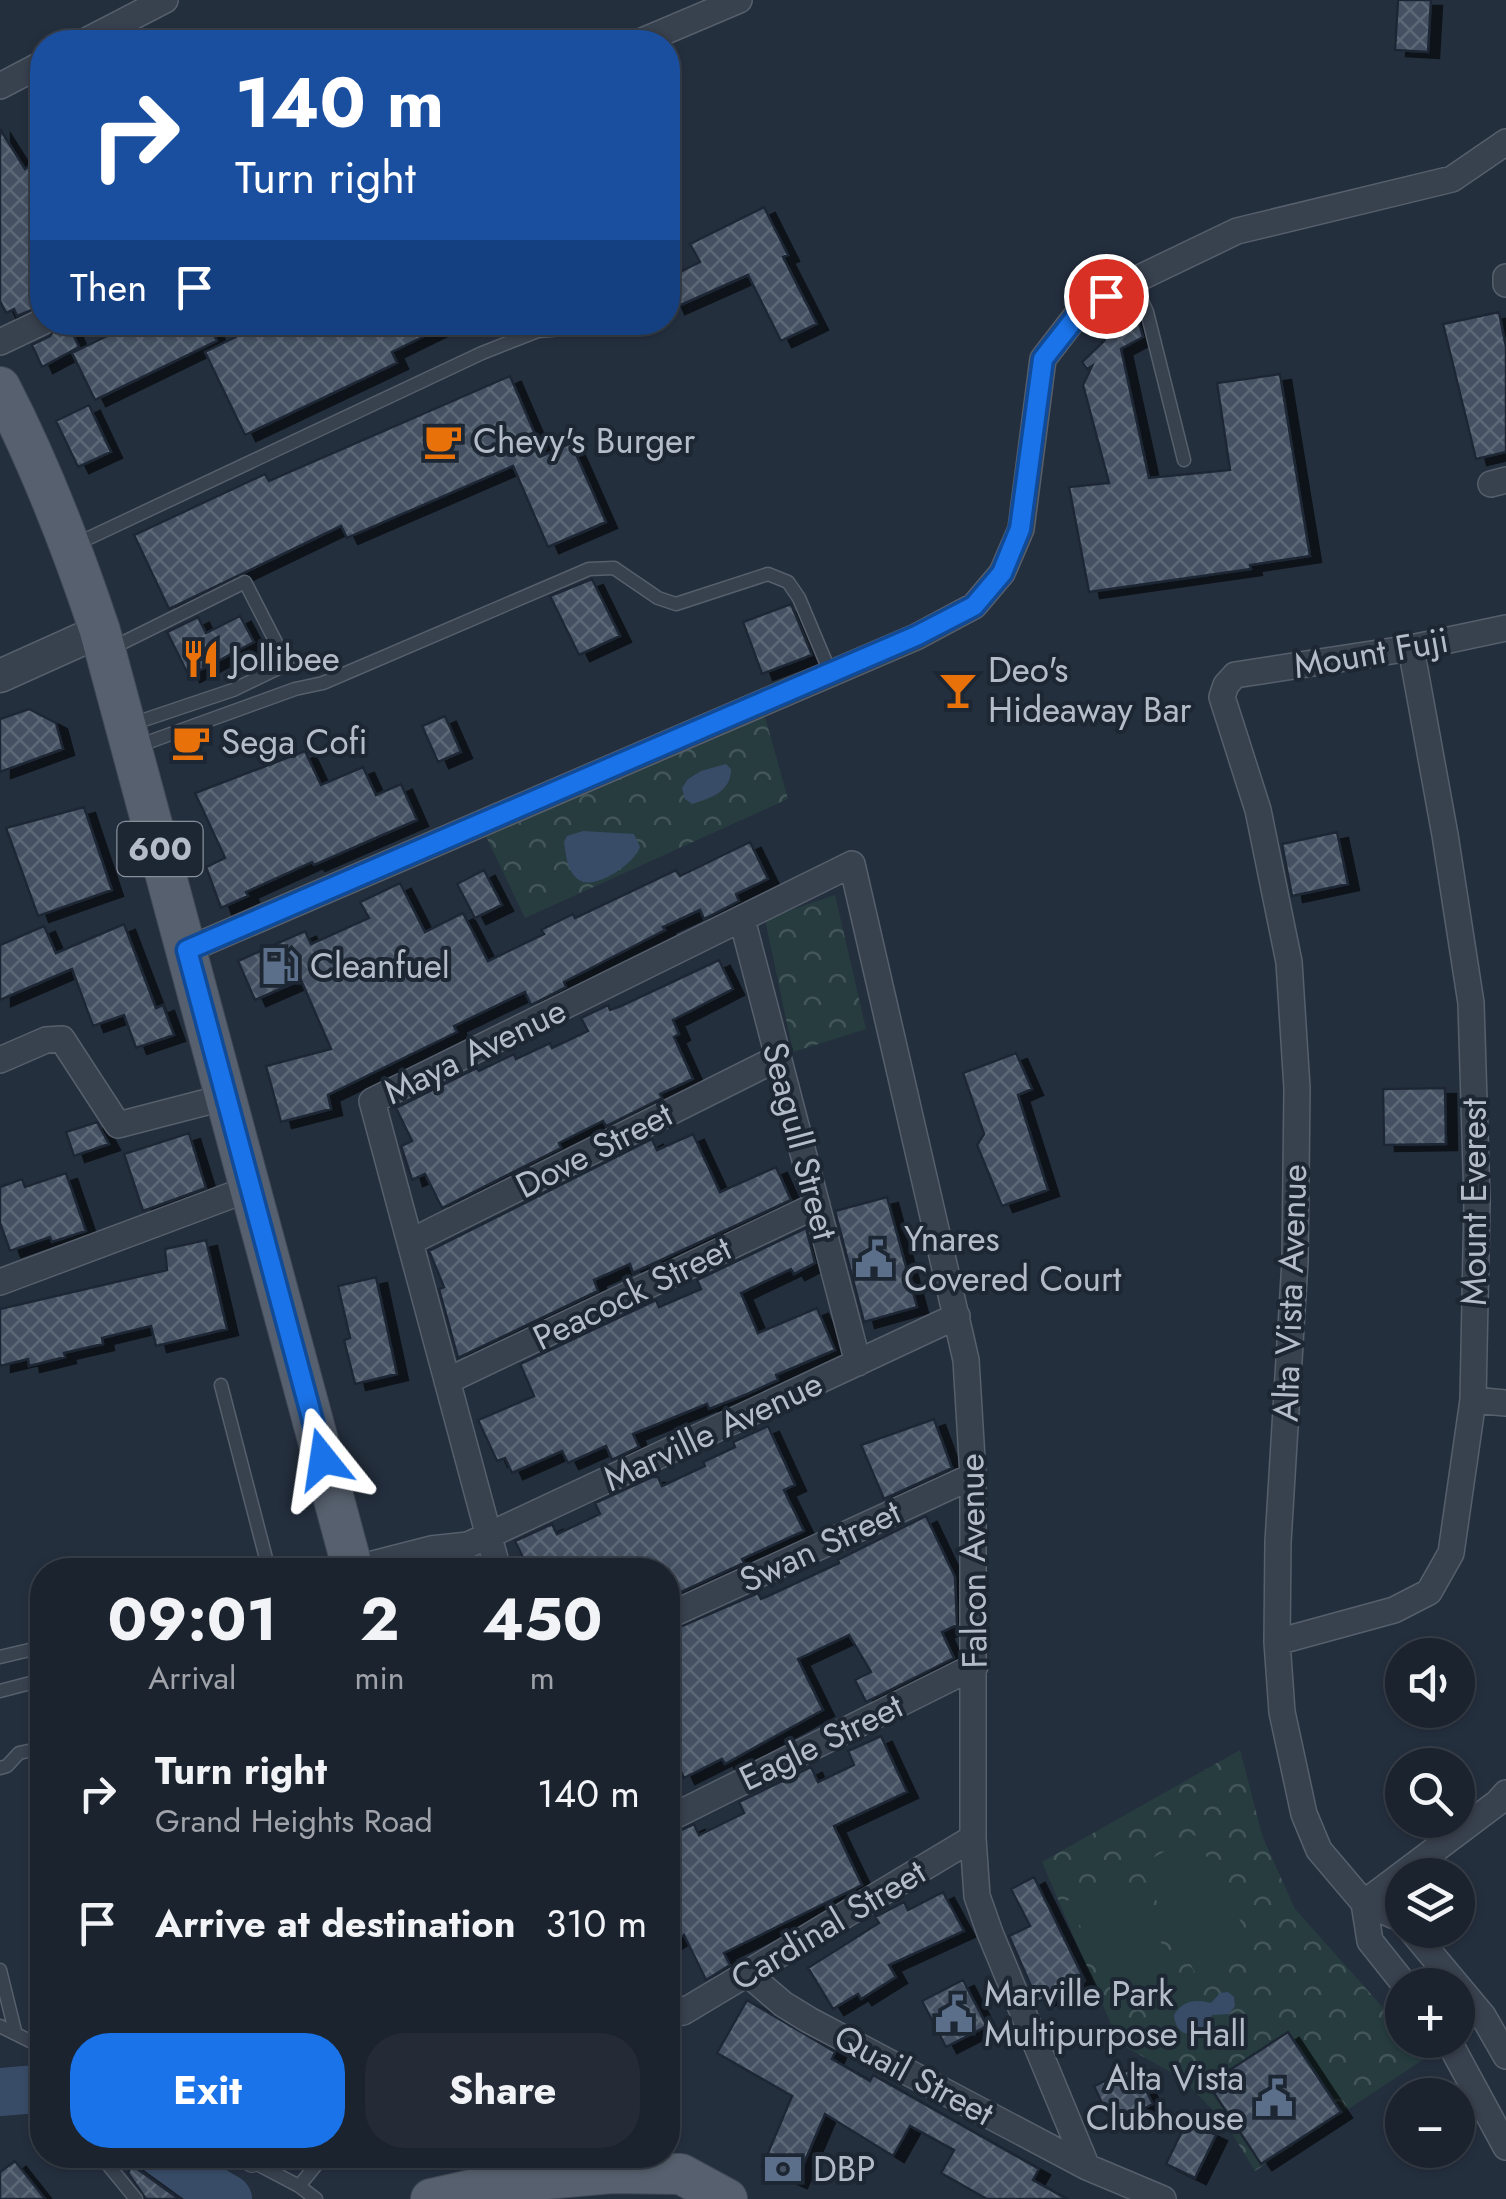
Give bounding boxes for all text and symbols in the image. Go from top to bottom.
text: 140 m [235,52,444,153]
icon: right [70,70,200,200]
text: Turn right [235,145,416,210]
pin [1064,254,1149,339]
text: Then [70,260,147,315]
icon: arrive [167,260,222,315]
icon: arrive [1079,269,1134,324]
place label: Chevy's Burger [473,416,695,466]
cafe icon: Chevy's Burger [422,420,464,462]
street label: Mount Fuji [1290,615,1452,691]
place label: Jollibee [227,634,340,684]
restaurant icon: Jollibee [180,638,222,680]
place label: Deo's Hideaway Bar [988,645,1192,735]
bar icon: Deo's Hideaway Bar [937,669,979,711]
place label: Sega Cofi [221,717,368,767]
cafe icon: Sega Cofi [170,721,212,763]
road number: 600 [118,822,202,876]
place label: Cleanfuel [310,941,450,991]
fuel station icon: Cleanfuel [259,945,301,987]
street label: Maya Avenue [376,985,574,1117]
street label: Seagull Street [750,1037,851,1246]
street label: Dove Street [507,1089,681,1211]
street label: Mount Everest [1449,1098,1499,1306]
street label: Alta Vista Avenue [1261,1163,1319,1423]
place label: Ynares Covered Court [904,1214,1122,1304]
street label: Peacock Street [524,1223,740,1363]
public building icon: Ynares Covered Court [853,1238,895,1280]
street label: Marville Avenue [595,1358,831,1504]
position arrow [271,1407,375,1511]
street label: Falcon Avenue [946,1453,1000,1669]
street label: Swan Street [731,1487,909,1605]
text: 09:01 [108,1576,277,1663]
text: 2 [360,1576,399,1663]
text: 450 [482,1576,602,1663]
map controls [1385,1638,1475,2168]
button: sound [1385,1638,1475,1728]
text: Arrival [148,1655,236,1701]
text: min [355,1655,405,1701]
text: m [530,1655,555,1701]
street label: Eagle Street [731,1681,912,1803]
text: Turn right [155,1743,327,1798]
button: search [1385,1748,1475,1838]
icon: right [70,1766,125,1821]
text: 140 m [537,1766,640,1821]
text: Grand Heights Road [155,1798,433,1844]
street label: Cardinal Street [721,1847,935,2003]
button: layers [1385,1858,1475,1948]
icon: arrive [70,1896,125,1951]
text: Arrive at destination [155,1896,516,1951]
text: 310 m [546,1896,647,1951]
button: + [1385,1968,1475,2058]
place label: Marville Park Multipurpose Hall [984,1969,1246,2059]
public building icon: Marville Park Multipurpose Hall [933,1993,975,2035]
street label: Quail Street [825,2012,1003,2138]
button: Exit [70,2033,345,2148]
button: Share [365,2033,640,2148]
place label: Alta Vista Clubhouse [1086,2053,1244,2143]
public building icon: Alta Vista Clubhouse [1253,2077,1295,2119]
button: − [1385,2078,1475,2168]
place label: DBP [813,2144,876,2194]
bank icon: DBP [762,2148,804,2190]

